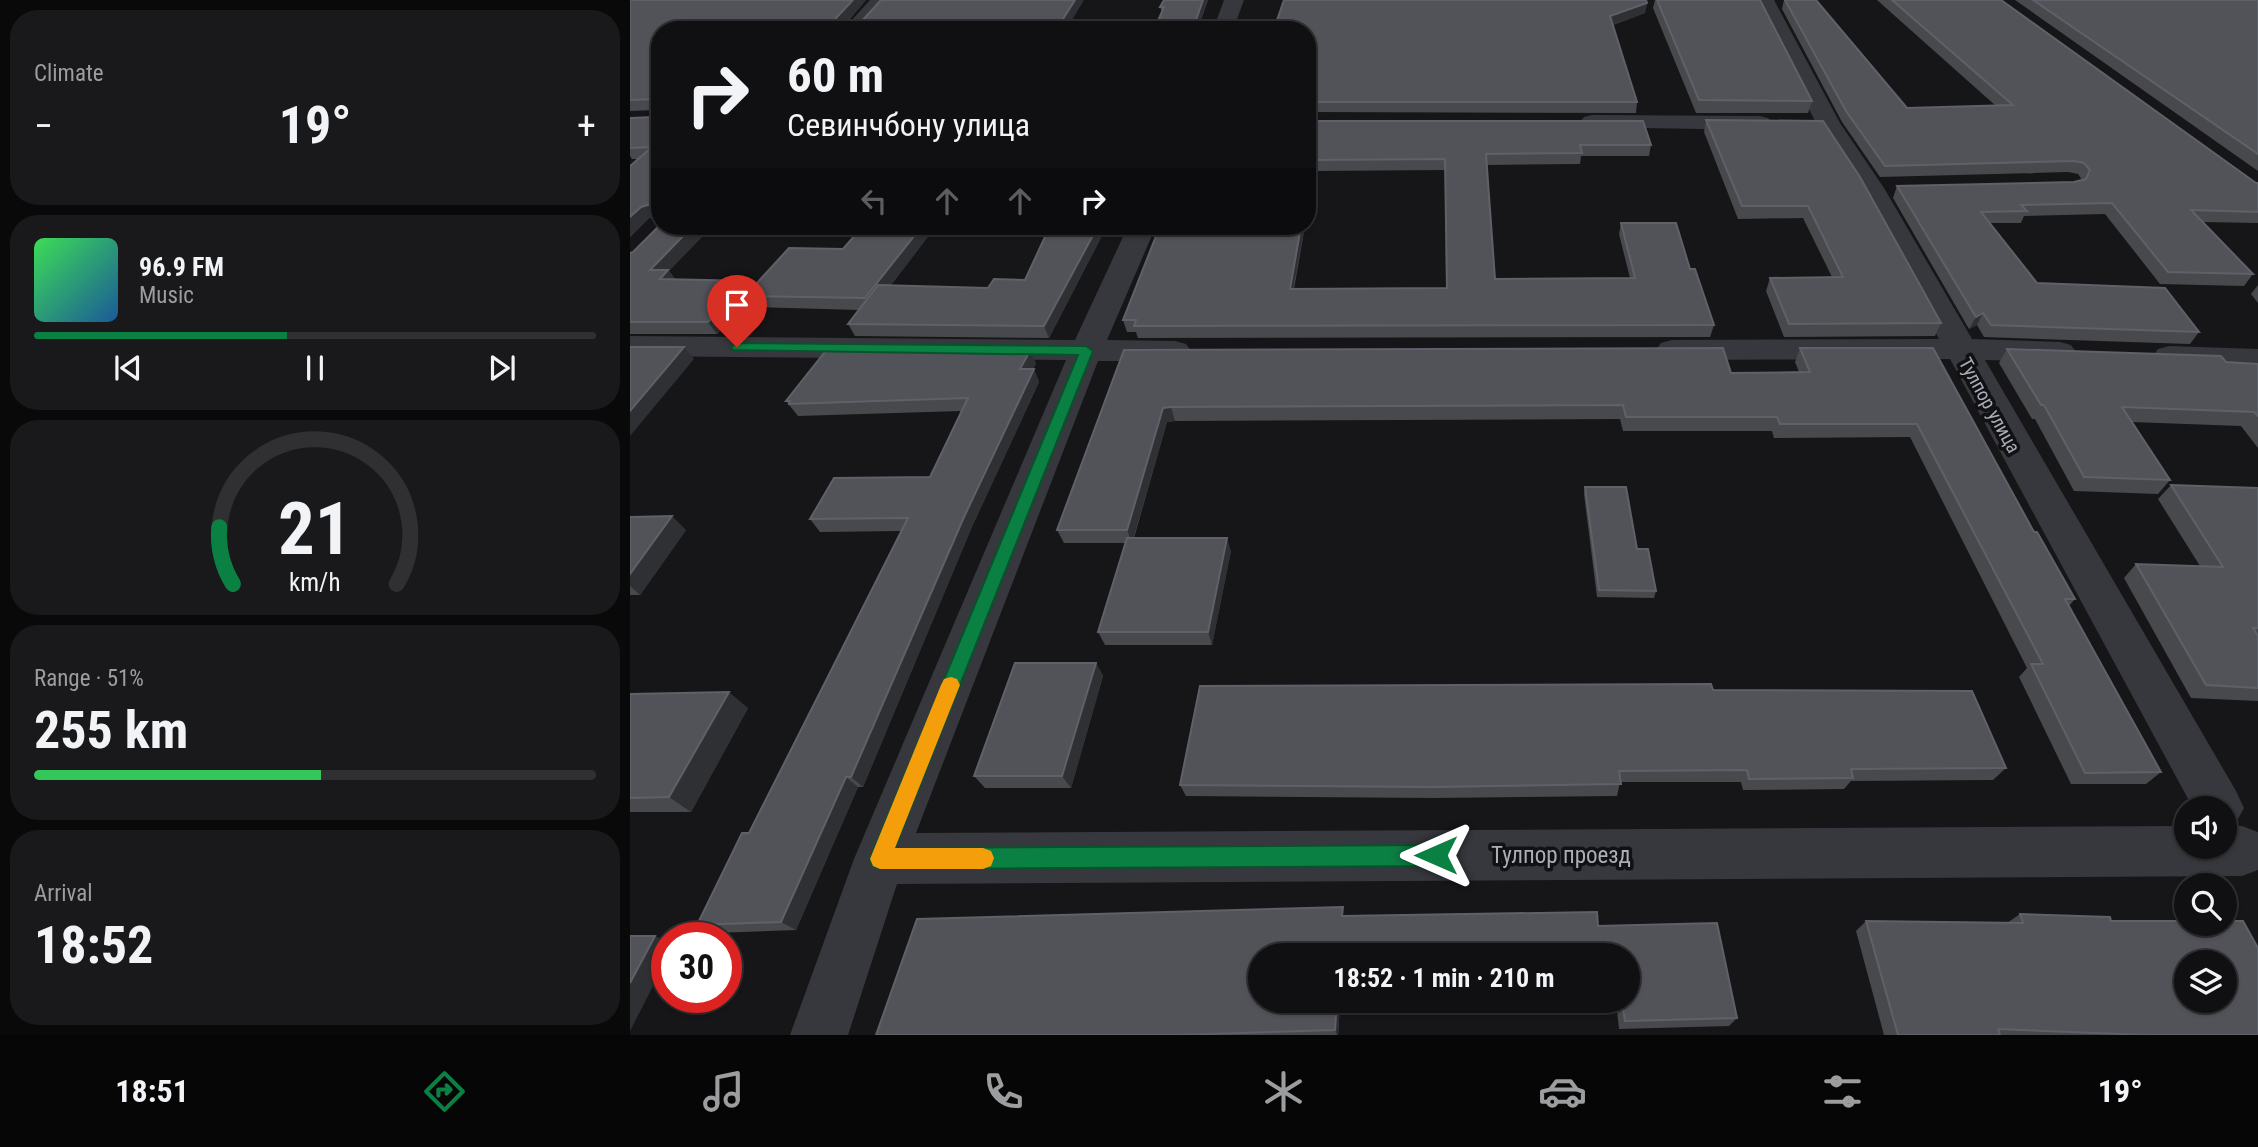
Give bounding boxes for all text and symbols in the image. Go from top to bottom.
text: 60 m [787,47,884,104]
icon: right [672,49,763,140]
text: Climate [34,60,104,87]
text: 19° [279,95,351,156]
text: − [34,104,53,148]
text: + [577,104,596,148]
text: Севинчбону улица [787,106,1030,144]
icon: left [855,182,893,220]
icon: ahead [928,182,966,220]
icon: ahead [1001,182,1039,220]
icon: right [1074,182,1112,220]
text: 96.9 FM [139,252,224,282]
pin [707,275,767,347]
text: Music [139,282,194,309]
icon: arrive [718,286,756,324]
icon: previous [109,349,147,387]
icon: pause [296,349,334,387]
icon: next [483,349,521,387]
street label: Тулпор улица [1954,354,2025,457]
text: 21 [278,486,352,572]
text: km/h [289,567,341,596]
text: Range · 51% [34,665,144,692]
text: 255 km [34,700,188,761]
map controls [2174,796,2237,1013]
button: sound [2174,796,2237,859]
position arrow [1399,818,1473,892]
street label: Тулпор проезд [1491,842,1631,869]
button: search [2174,873,2237,936]
text: Arrival [34,880,93,907]
text: 18:52 [34,915,153,976]
speed limit sign: 30 [651,922,742,1013]
button: layers [2174,950,2237,1013]
text: 18:52 · 1 min · 210 m [1334,963,1554,993]
icon: directions [420,1067,469,1116]
icon: music [699,1067,748,1116]
icon: phone [979,1067,1028,1116]
icon: climate [1259,1067,1308,1116]
icon: car [1538,1067,1587,1116]
icon: filters [1818,1067,1867,1116]
text: 18:51 [115,1072,189,1110]
text: 19° [2098,1072,2143,1110]

